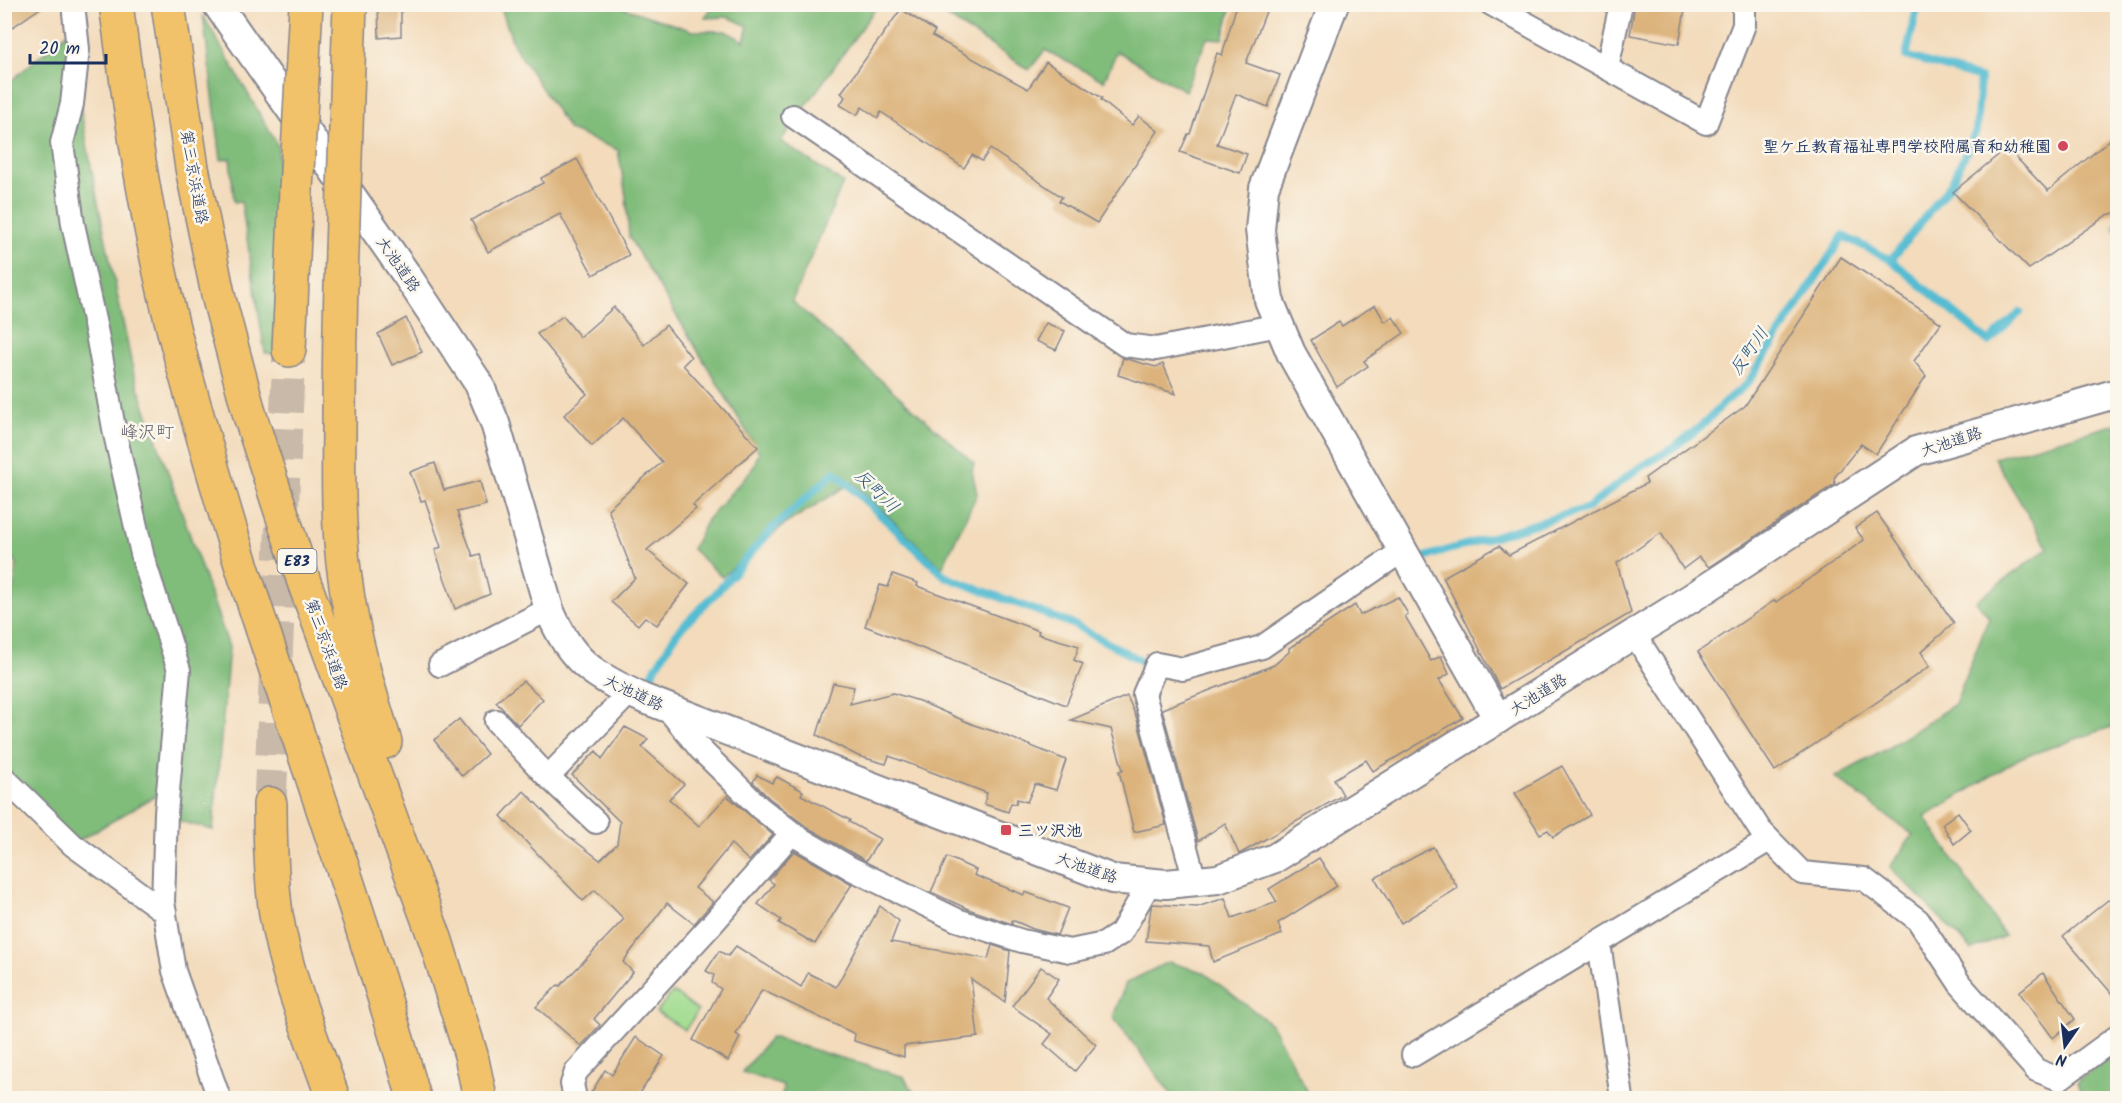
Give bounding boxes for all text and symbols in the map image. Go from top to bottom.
scale bar [30,27,106,65]
text: 20 m [39,35,80,64]
street label: 第三京浜道路 [173,128,214,227]
place label: 聖ケ丘教育福祉専門学校附属育和幼稚園 [1763,135,2051,160]
marker: 聖ケ丘教育福祉専門学校附属育和幼稚園 [2056,139,2070,153]
street label: 大池道路 [369,231,426,298]
water label: 反町川 [1723,321,1778,382]
district label: 峰沢町 [120,419,174,448]
street label: 大池道路 [1917,421,1986,464]
water label: 反町川 [846,463,905,521]
road number: E83 [278,549,316,573]
street label: 第三京浜道路 [297,595,354,694]
street label: 大池道路 [1505,668,1573,723]
street label: 大池道路 [599,669,668,718]
place label: 三ツ沢池 [1018,819,1082,844]
marker: 三ツ沢池 [999,823,1013,837]
street label: 大池道路 [1052,846,1121,891]
north arrow [2035,1016,2095,1076]
text: N [2054,1046,2070,1072]

